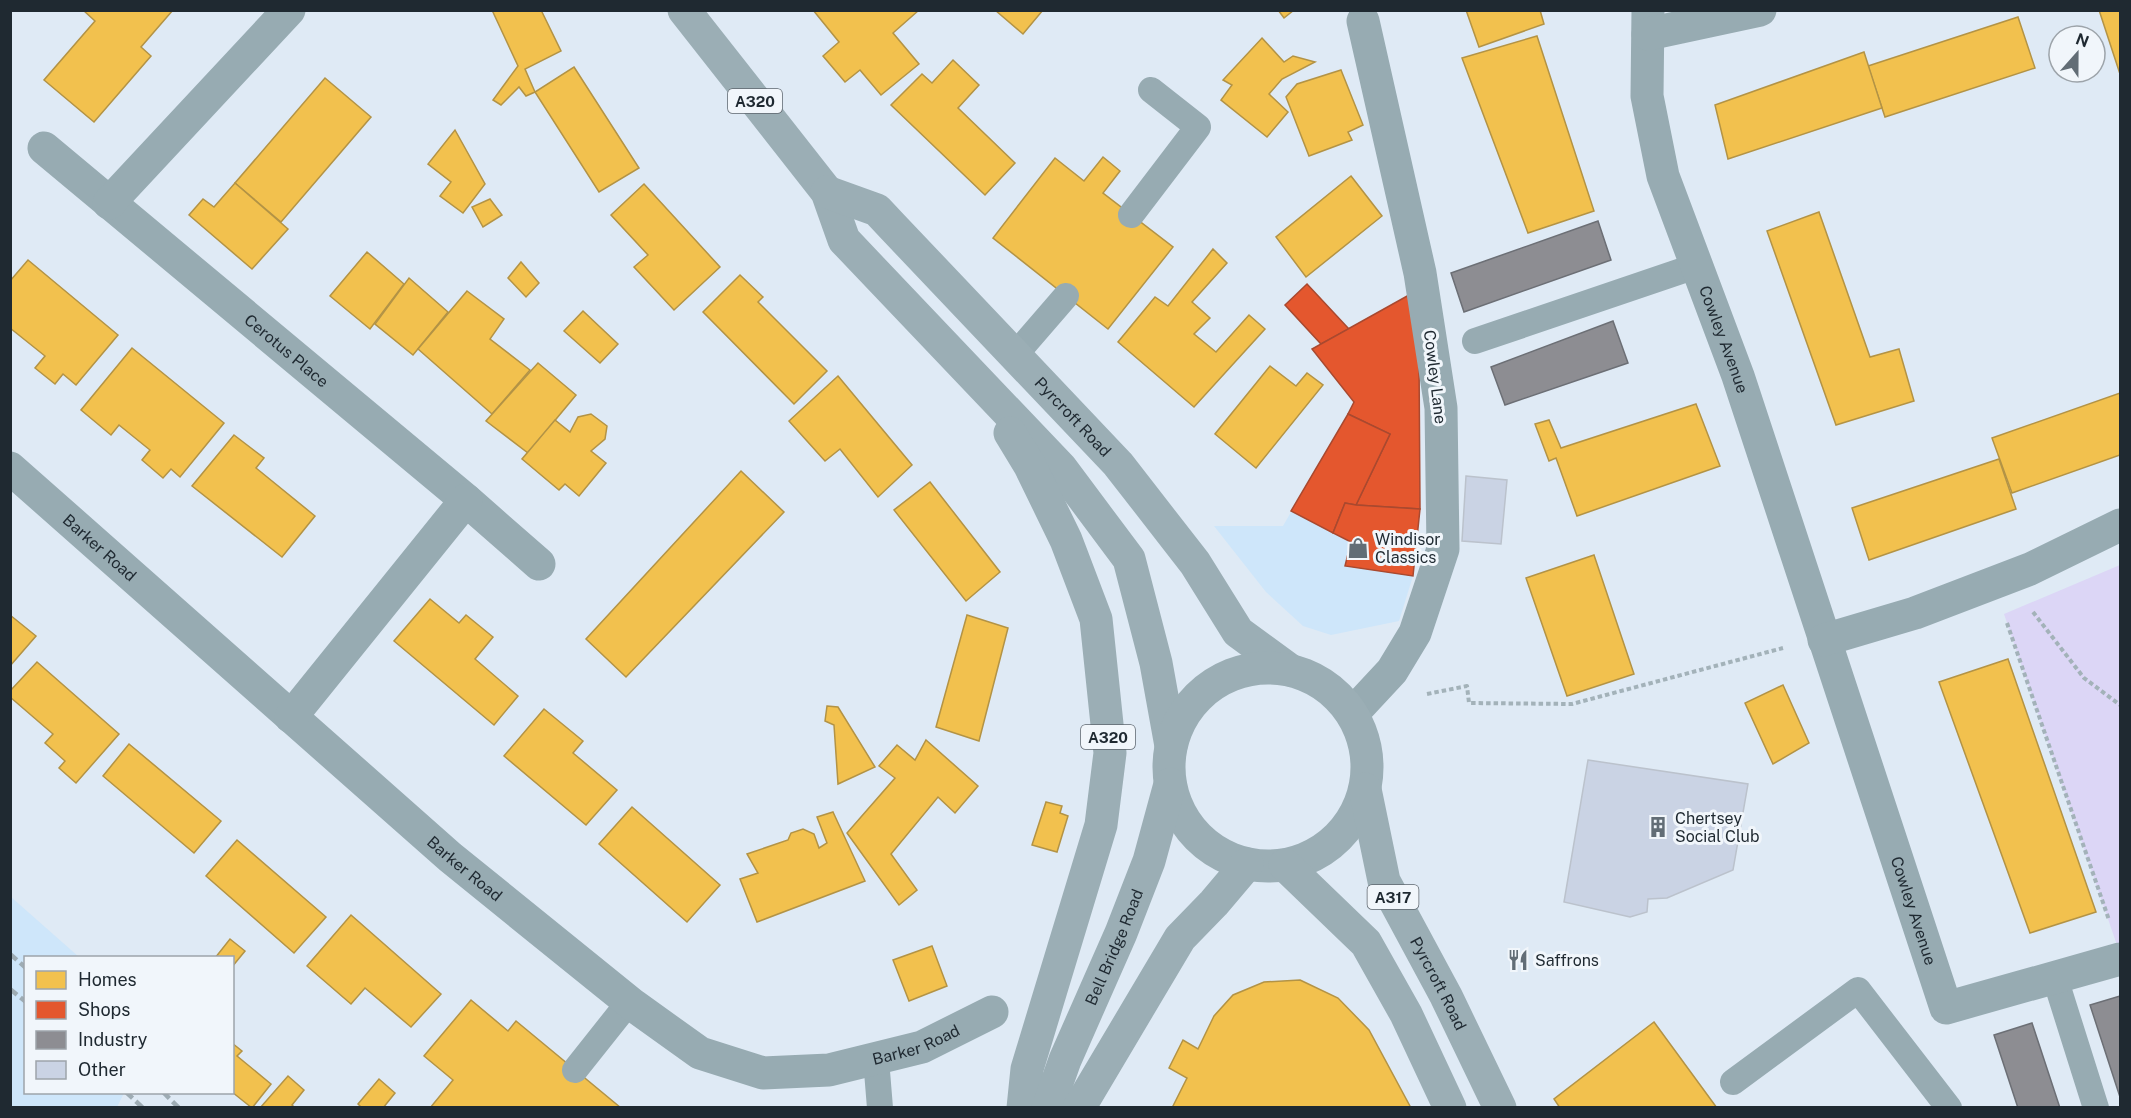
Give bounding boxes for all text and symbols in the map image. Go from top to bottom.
north arrow [2047,24,2107,84]
text: N [2073,29,2091,52]
road number: A320 [728,89,782,113]
street label: Cowley Avenue [1695,283,1752,396]
street label: Cerotus Place [241,310,333,391]
street label: Cowley Lane [1420,329,1450,425]
street label: Pyrcroft Road [1031,373,1115,460]
street label: Barker Road [59,510,141,585]
place label: Windisor Classics [1375,530,1441,567]
shop icon: Windisor Classics [1346,536,1370,560]
road number: A320 [1081,725,1135,749]
place label: Chertsey Social Club [1675,809,1759,846]
building icon: Chertsey Social Club [1646,815,1670,839]
street label: Barker Road [423,832,506,905]
street label: Cowley Avenue [1887,854,1941,967]
road number: A317 [1368,885,1418,909]
street label: Bell Bridge Road [1081,886,1147,1008]
street label: Pyrcroft Road [1406,934,1470,1033]
restaurant icon: Saffrons [1506,948,1530,972]
place label: Saffrons [1535,951,1599,970]
legend [24,956,234,1094]
text: Homes [78,969,137,990]
text: Shops [78,999,130,1020]
street label: Barker Road [870,1020,963,1068]
text: Industry [78,1029,148,1050]
text: Other [78,1059,126,1080]

